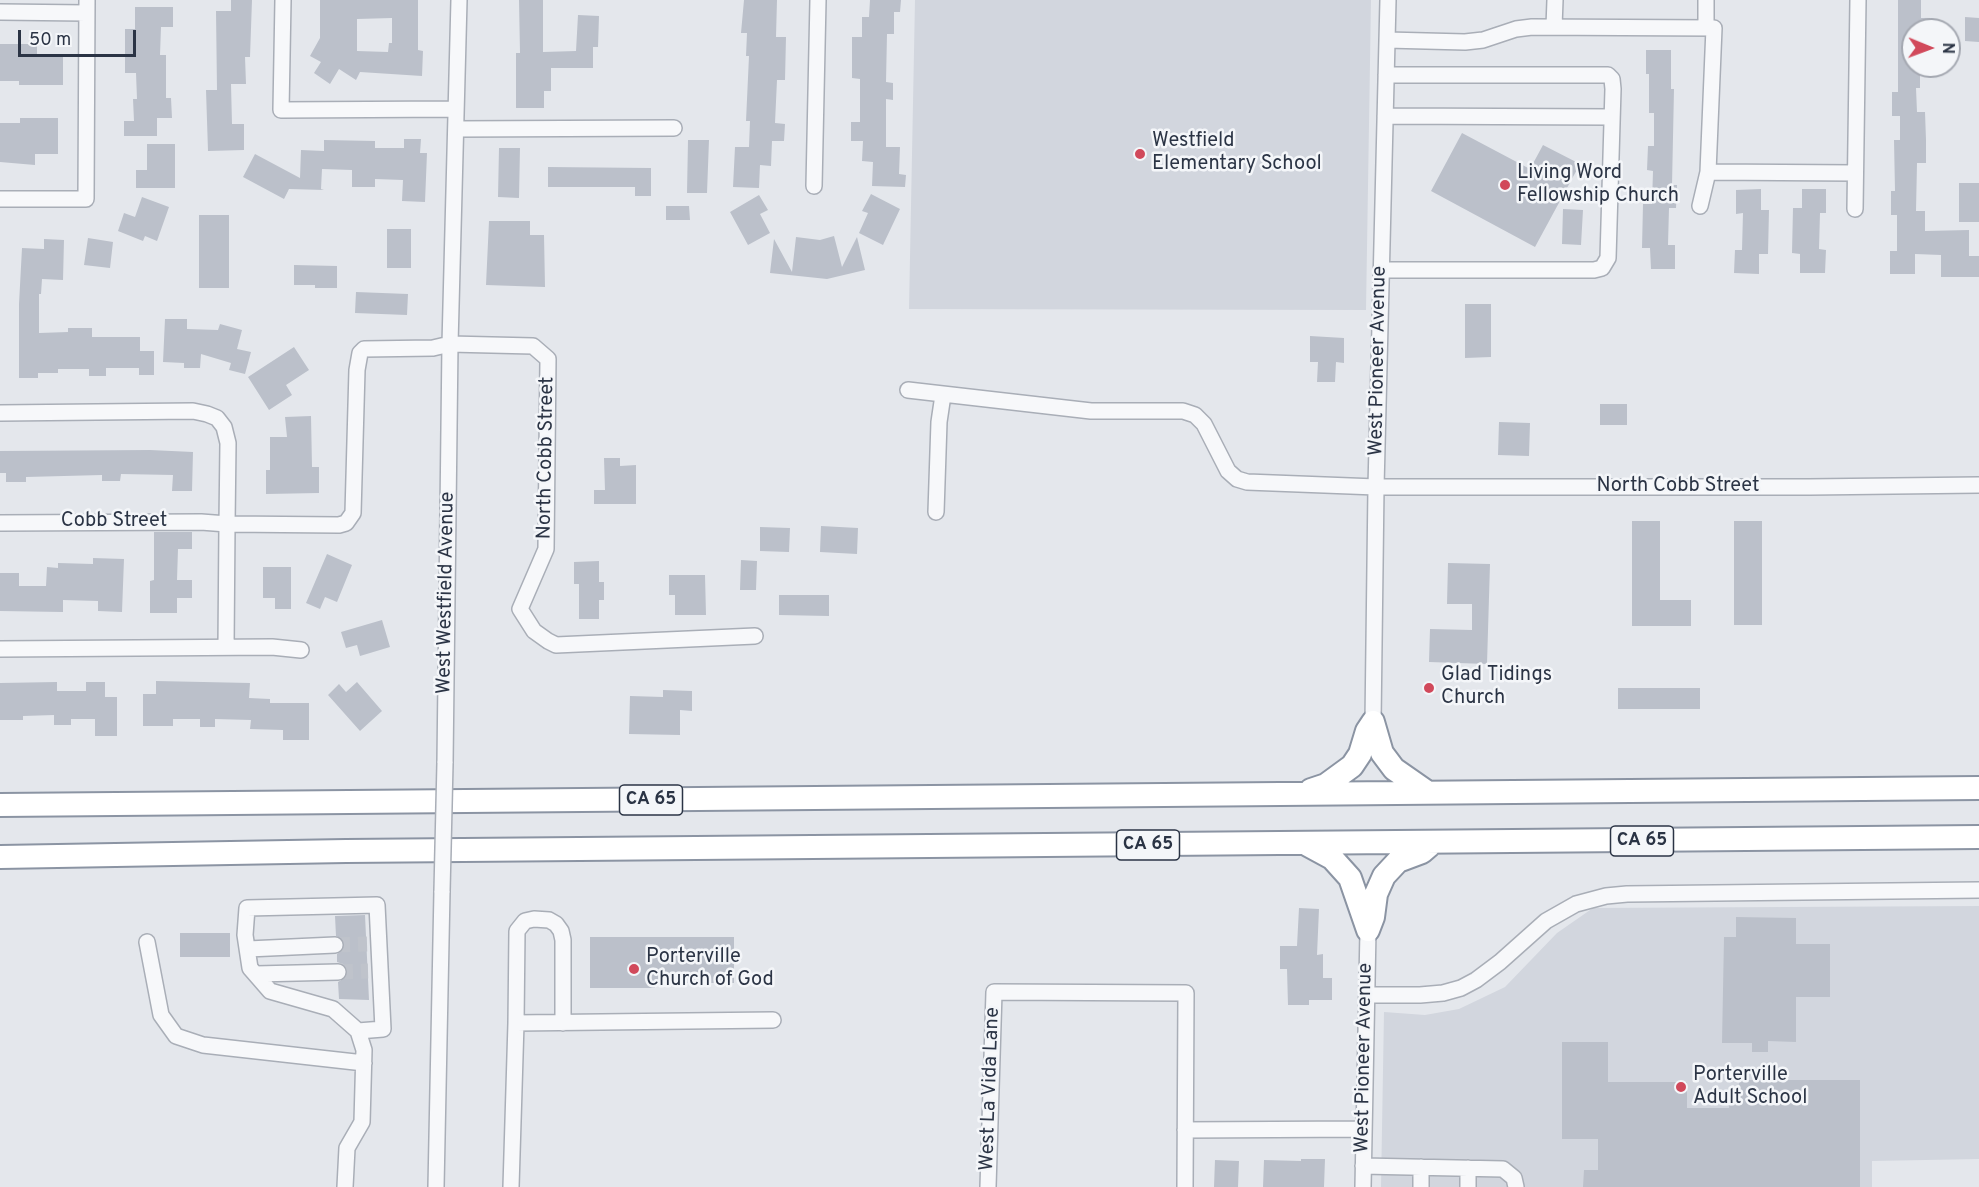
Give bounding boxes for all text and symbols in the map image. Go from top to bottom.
scale bar [21,18,140,56]
north arrow [1901,18,1961,78]
text: 50 m [29,29,71,52]
text: N [1937,42,1957,54]
place label: Westfield Elementary School [1152,130,1322,177]
marker: Westfield Elementary School [1133,147,1147,161]
place label: Living Word Fellowship Church [1517,162,1679,209]
marker: Living Word Fellowship Church [1498,178,1512,192]
street label: West Pioneer Avenue [1365,266,1393,456]
street label: North Cobb Street [534,376,560,540]
street label: North Cobb Street [1597,475,1759,499]
street label: West Westfield Avenue [433,492,461,694]
street label: Cobb Street [61,510,167,534]
place label: Glad Tidings Church [1441,664,1552,711]
marker: Glad Tidings Church [1422,681,1436,695]
road number: CA 65 [620,785,682,815]
road number: CA 65 [1610,826,1674,856]
road number: CA 65 [1116,830,1180,860]
place label: Porterville Church of God [646,946,774,993]
marker: Porterville Church of God [627,962,641,976]
street label: West Pioneer Avenue [1351,963,1379,1153]
street label: West La Vida Lane [976,1007,1006,1171]
place label: Porterville Adult School [1693,1064,1807,1111]
marker: Porterville Adult School [1674,1080,1688,1094]

